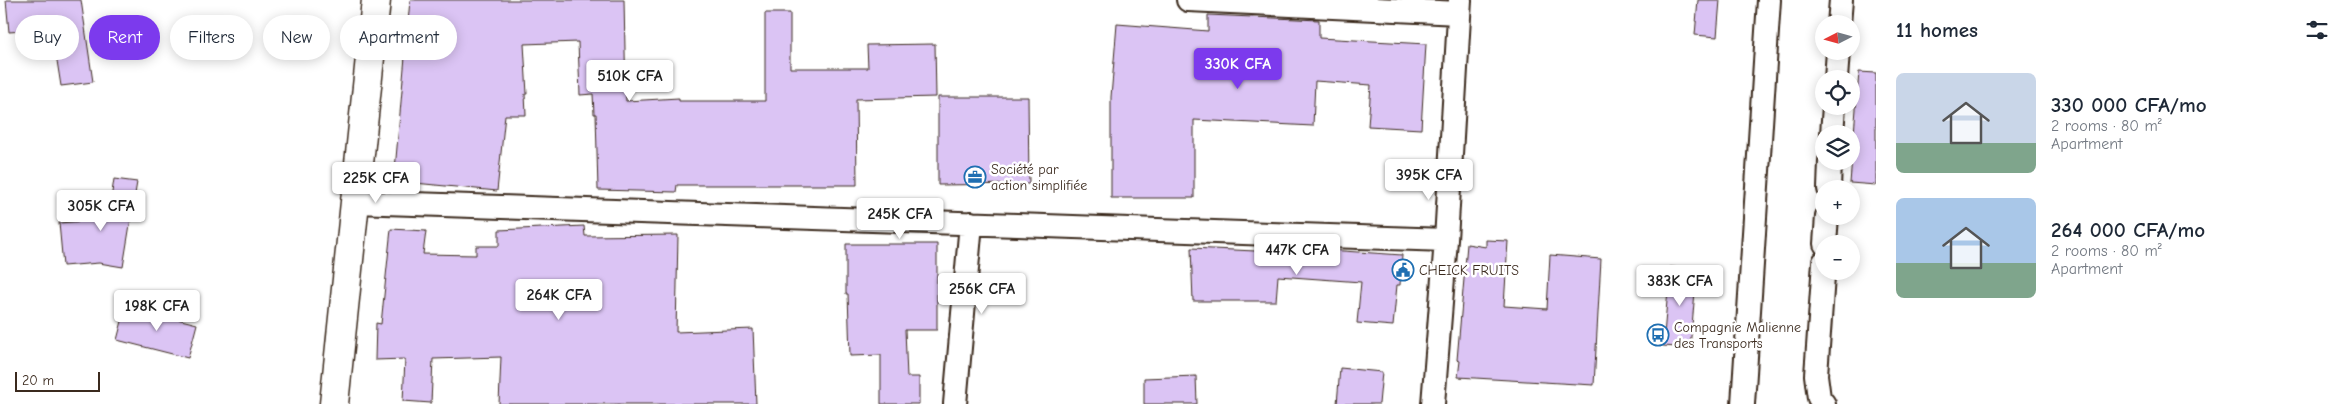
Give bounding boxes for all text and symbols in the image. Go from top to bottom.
chip: Buy [15,15,79,60]
chip: Rent [89,15,160,60]
chip: Filters [170,15,253,60]
chip: New [263,15,330,60]
chip: Apartment [340,15,457,60]
north arrow [1815,15,1860,60]
map controls [1815,15,1860,280]
icon: filters [2303,16,2331,44]
text: 11 homes [1896,18,1978,42]
pin: 330K CFA [1186,48,1290,90]
text: 330K CFA [1205,55,1271,73]
pin: 510K CFA [578,59,682,102]
text: 510K CFA [597,67,663,85]
button: locate [1815,70,1860,115]
icon: home [1936,93,1996,153]
text: 330 000 CFA/mo [2051,93,2207,117]
text: 2 rooms · 80 m² [2051,117,2162,135]
button: layers [1815,125,1860,170]
text: Apartment [2051,135,2123,153]
pin: 395K CFA [1377,158,1481,201]
place label: Société par action simplifiée [991,161,1087,194]
pin: 225K CFA [324,162,428,204]
office icon: Société par action simplifiée [963,165,987,189]
text: 395K CFA [1396,166,1462,184]
text: 225K CFA [343,169,409,187]
button: + [1815,180,1860,225]
pin: 305K CFA [49,190,153,232]
text: 305K CFA [68,197,134,215]
pin: 245K CFA [848,198,952,240]
text: 245K CFA [868,205,932,223]
icon: home [1936,218,1996,278]
text: 264 000 CFA/mo [2051,218,2205,242]
pin: 447K CFA [1245,234,1349,276]
button: − [1815,235,1860,280]
text: 447K CFA [1265,241,1329,259]
text: 2 rooms · 80 m² [2051,242,2162,260]
public building icon: CHEICK FRUITS [1391,258,1415,282]
text: Apartment [2051,260,2123,278]
place label: CHEICK FRUITS [1419,262,1519,279]
pin: 383K CFA [1628,264,1732,307]
pin: 256K CFA [930,272,1034,315]
text: 383K CFA [1647,272,1713,290]
pin: 264K CFA [507,278,611,321]
text: 256K CFA [949,280,1015,298]
text: 264K CFA [526,286,592,304]
pin: 198K CFA [105,290,209,332]
text: 198K CFA [125,297,189,315]
place label: Compagnie Malienne des Transports [1674,319,1801,352]
bus stop icon: Compagnie Malienne des Transports [1646,323,1670,347]
scale bar [15,369,100,392]
text: 20 m [22,372,54,389]

